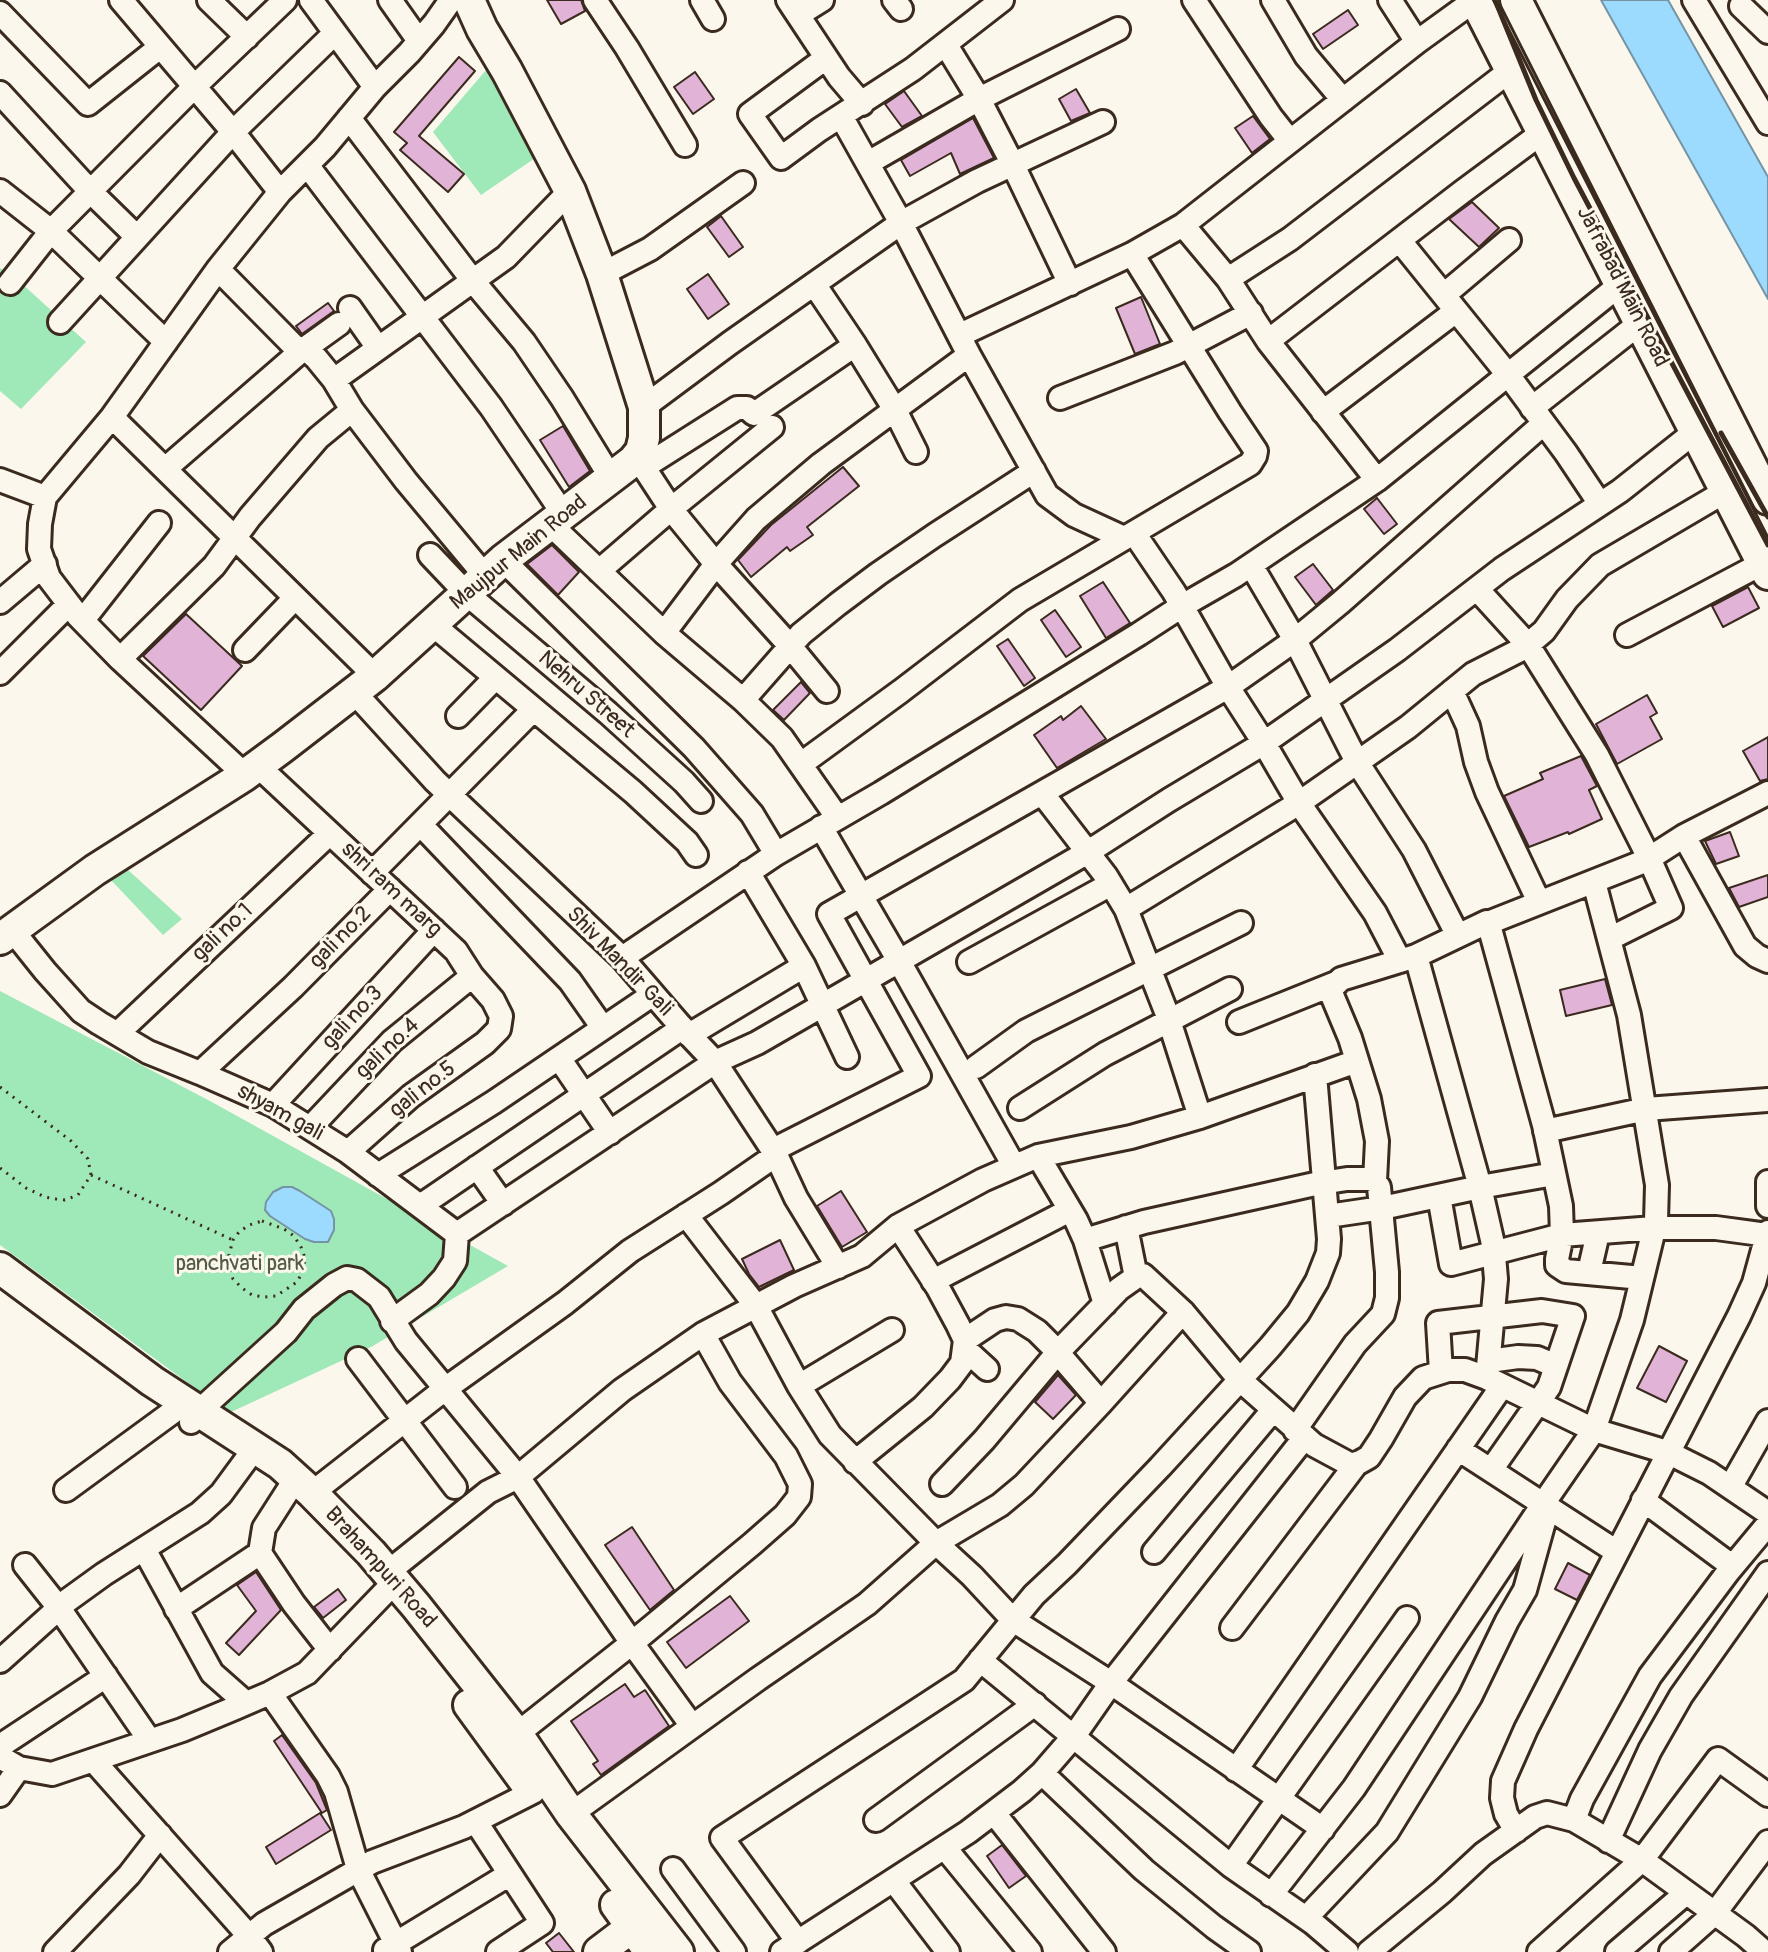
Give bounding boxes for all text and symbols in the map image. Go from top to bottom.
street label: Jafrabad Main Road [1570,202,1674,372]
street label: Maujpur Main Road [445,490,593,616]
street label: Nehru Street [532,646,640,744]
street label: shri ram marg [335,837,447,943]
street label: gali no.1 [187,898,259,968]
street label: gali no.2 [304,901,378,975]
street label: Shiv Mandir Gali [560,902,678,1022]
street label: gali no.3 [317,981,389,1055]
street label: gali no.4 [351,1013,425,1085]
street label: gali no.5 [385,1056,461,1124]
street label: shyam gali [232,1079,328,1147]
park label: panchvati park [176,1251,304,1277]
street label: Brahampuri Road [319,1502,441,1634]

